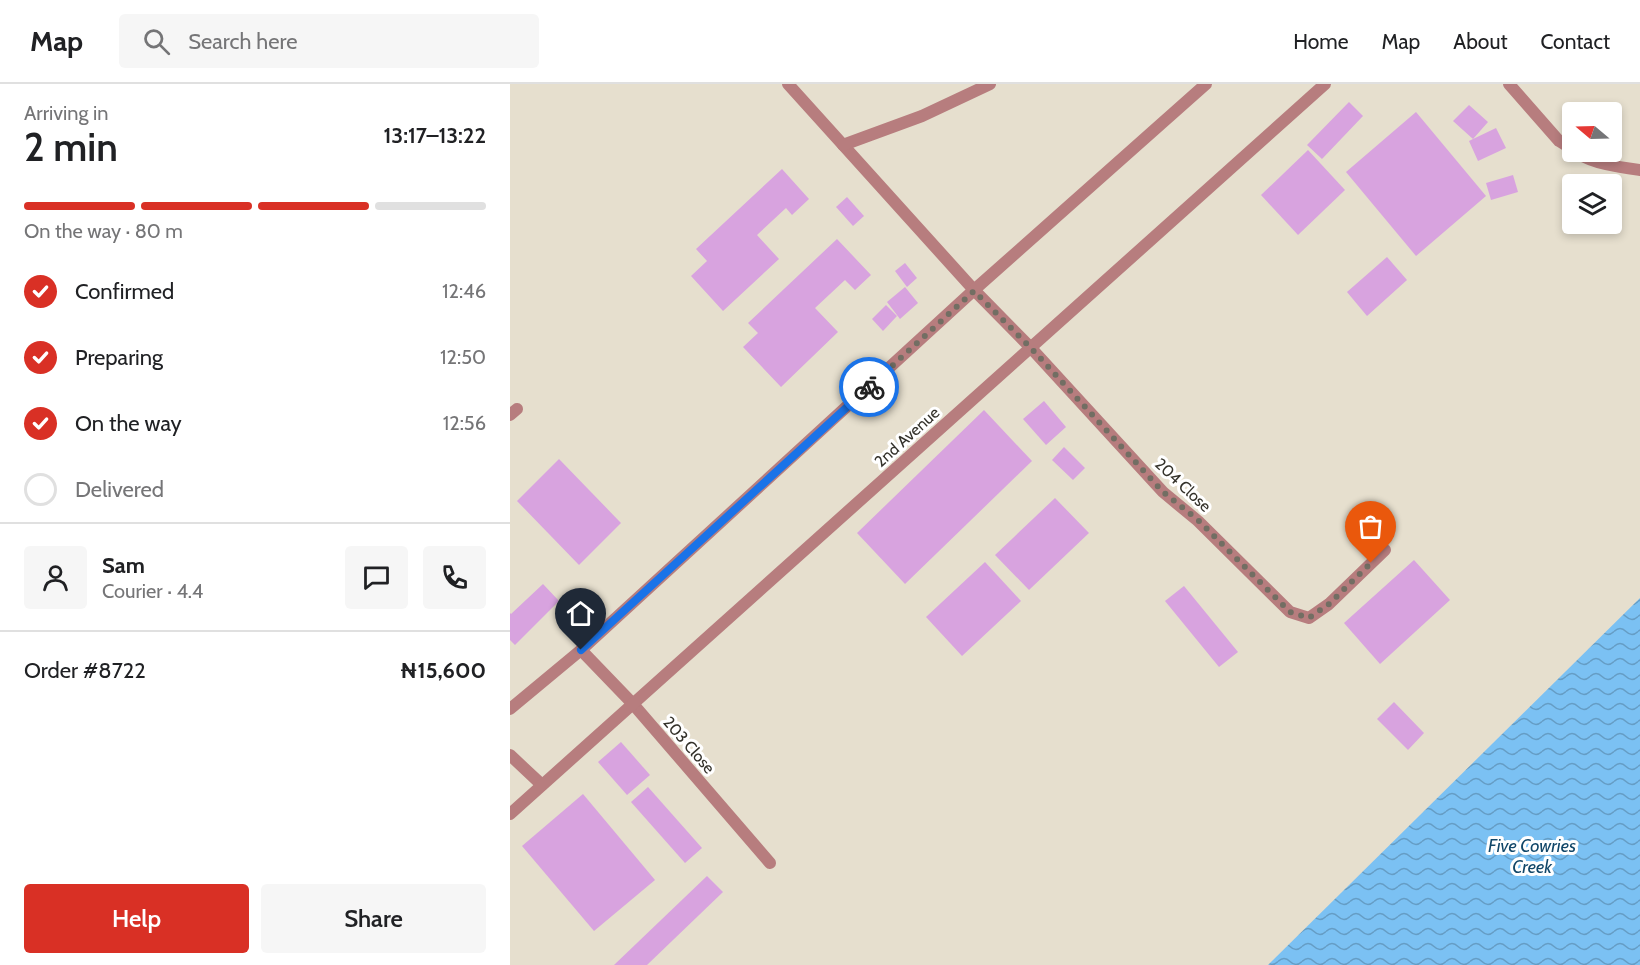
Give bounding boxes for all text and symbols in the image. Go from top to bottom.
search box [119,14,539,68]
text: Map [30,24,83,58]
icon: search [140,25,173,58]
text: Search here [188,28,297,55]
text: Home [1293,29,1349,54]
text: Map [1382,29,1420,54]
text: About [1453,29,1507,54]
text: Contact [1540,29,1610,54]
text: Arriving in [24,101,108,125]
north arrow [1562,102,1622,162]
map controls [1562,102,1622,234]
text: 13:17–13:22 [384,122,486,149]
text: 2 min [24,123,118,171]
button: layers [1562,174,1622,234]
text: On the way · 80 m [24,219,183,243]
icon: check [24,275,57,308]
text: Confirmed [75,278,174,305]
text: 12:46 [442,279,486,303]
icon: check [24,341,57,374]
text: Preparing [75,344,163,371]
text: 12:50 [440,345,486,369]
courier [839,357,899,417]
icon: bike [853,371,886,404]
street label: 2nd Avenue [871,403,943,471]
icon: check [24,407,57,440]
text: On the way [75,410,182,437]
text: 12:56 [443,411,486,435]
street label: 204 Close [1151,454,1215,516]
text: Delivered [75,476,164,503]
pin [1345,501,1396,563]
icon: bag [1354,510,1387,543]
button: person [24,546,87,609]
button: chat [345,546,408,609]
button: phone [423,546,486,609]
text: Sam [102,552,145,579]
text: Courier · 4.4 [102,579,203,603]
pin [555,588,606,650]
icon: home [564,597,597,630]
text: Order #8722 [24,657,146,684]
text: ₦15,600 [400,657,486,684]
street label: 203 Close [659,713,719,777]
water label: Five Cowries Creek [1488,835,1576,878]
button: Help [24,884,249,953]
button: Share [261,884,486,953]

